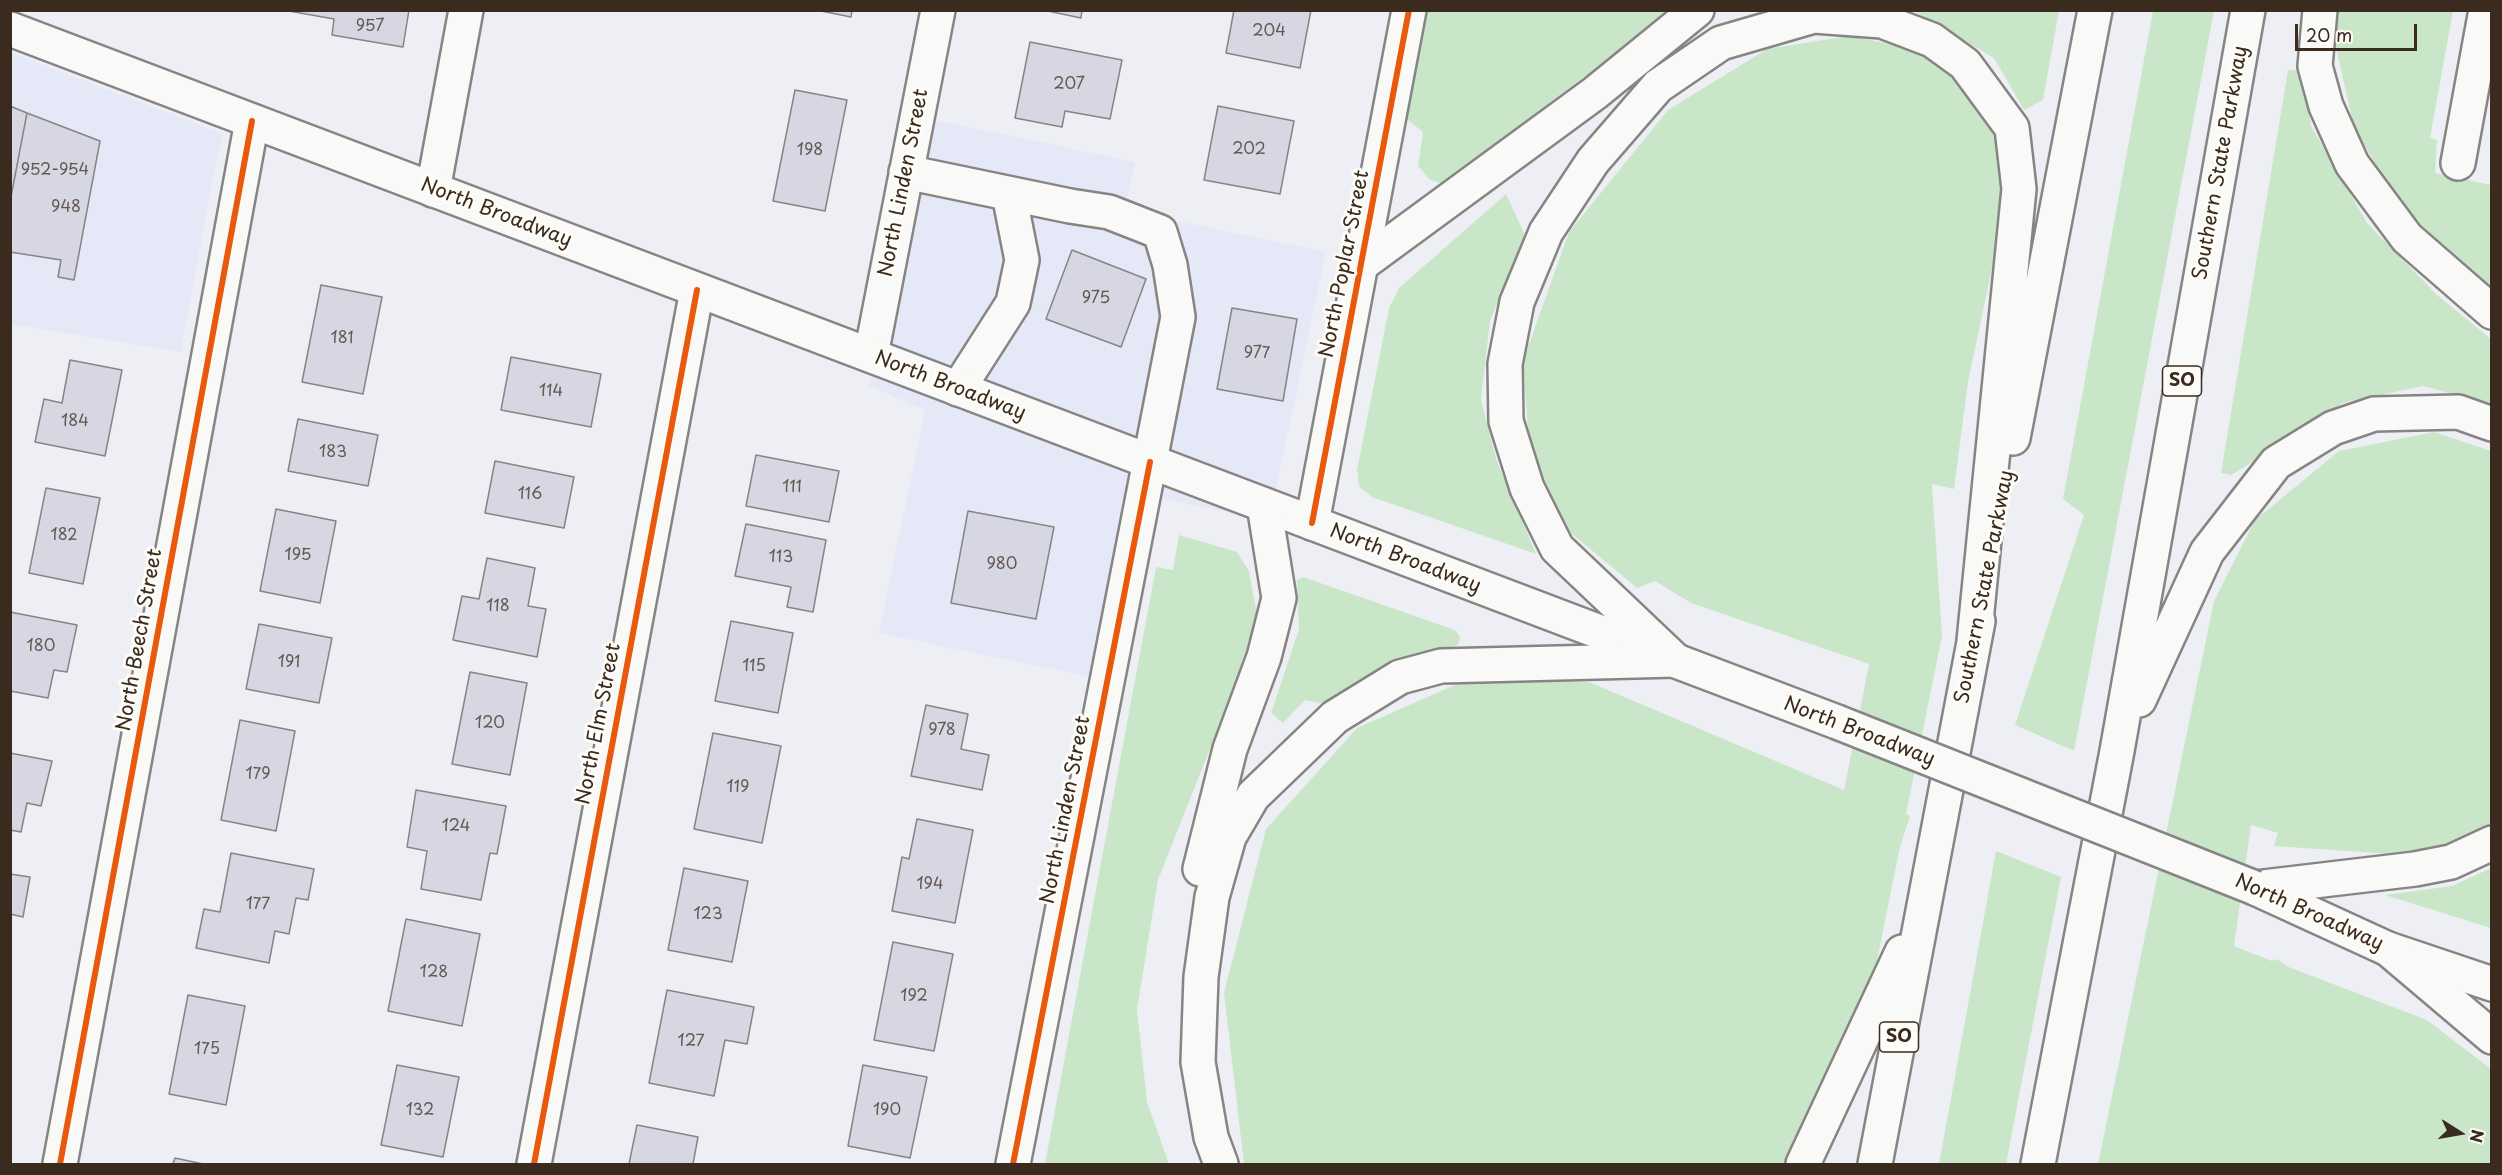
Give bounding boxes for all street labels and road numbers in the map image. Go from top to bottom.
street label: Southern State Parkway [2189,44,2253,282]
street label: North Linden Street [874,87,934,279]
street label: North Poplar Street [1315,168,1375,360]
street label: North Broadway [417,173,575,253]
street label: North Broadway [871,346,1029,426]
road number: SO [2162,366,2202,396]
street label: Southern State Parkway [1951,468,2019,706]
street label: North Broadway [1326,519,1484,599]
street label: North Beech Street [112,547,168,733]
street label: North Elm Street [572,641,626,807]
street label: North Broadway [1780,692,1938,772]
street label: North Linden Street [1036,714,1096,906]
street label: North Broadway [2231,870,2387,956]
road number: SO [1880,1022,1918,1052]

